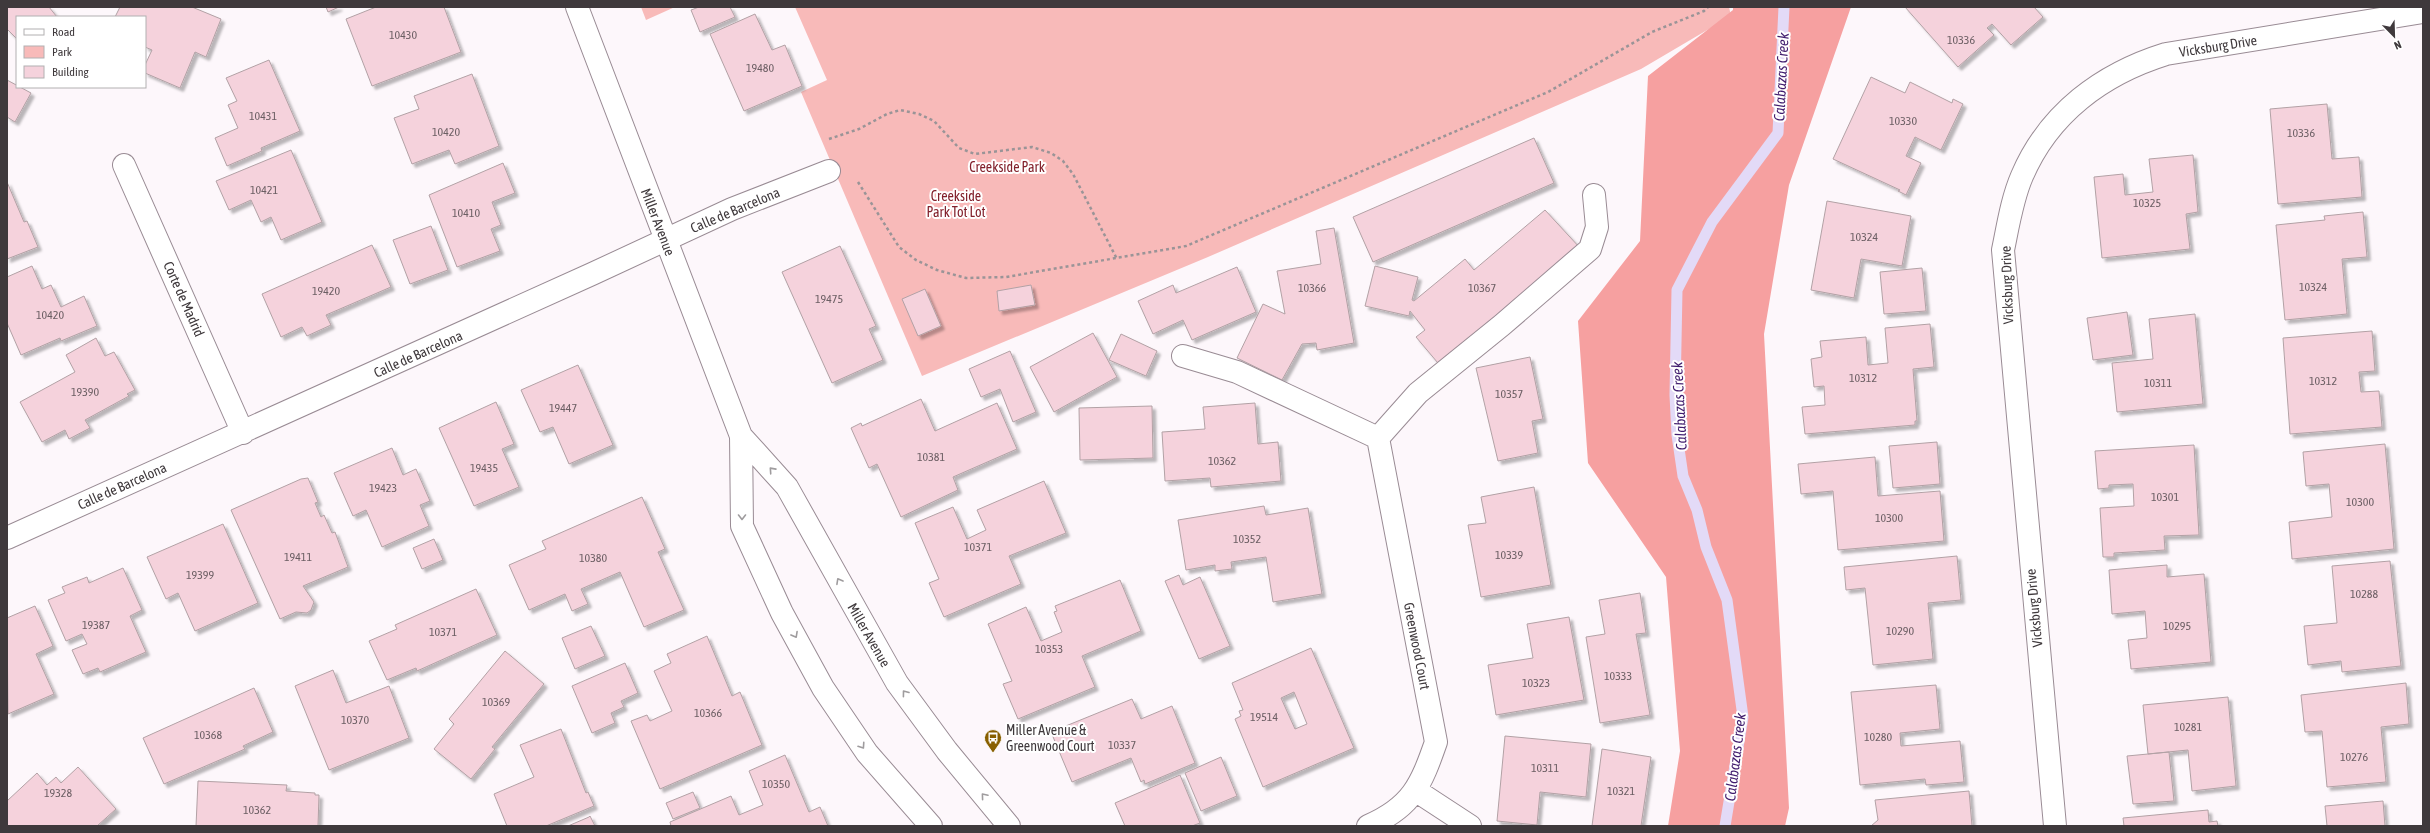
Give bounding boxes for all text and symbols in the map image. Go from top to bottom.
legend [16,16,146,88]
north arrow [2374,16,2414,56]
text: Road [52,25,75,39]
house number: 10430 [389,28,417,42]
water label: Calabazas Creek [1770,32,1792,122]
street label: Vicksburg Drive [2178,32,2258,60]
house number: 10336 [1947,33,1975,47]
text: N [2393,38,2403,52]
text: Park [52,45,73,59]
house number: 19480 [746,61,774,75]
text: Building [52,65,90,79]
house number: 10431 [249,109,277,123]
house number: 10330 [1889,114,1917,128]
house number: 10420 [432,125,460,139]
house number: 10336 [2287,126,2315,140]
park label: Creekside Park [969,159,1045,175]
house number: 10421 [250,183,278,197]
street label: Calle de Barcelona [688,184,782,236]
street label: Miller Avenue [638,186,678,258]
park label: Creekside Park Tot Lot [926,188,986,220]
house number: 10325 [2133,196,2161,210]
house number: 10410 [452,206,480,220]
house number: 10324 [1850,230,1878,244]
street label: Vicksburg Drive [1998,245,2016,325]
street label: Corte de Madrid [160,259,208,339]
house number: 10324 [2299,280,2327,294]
house number: 10366 [1298,281,1326,295]
house number: 10367 [1468,281,1496,295]
house number: 19420 [312,284,340,298]
house number: 19475 [815,292,843,306]
house number: 10420 [36,308,64,322]
street label: Calle de Barcelona [371,327,465,381]
water label: Calabazas Creek [1668,361,1690,451]
house number: 10312 [1849,371,1877,385]
house number: 10312 [2309,374,2337,388]
house number: 10311 [2144,376,2172,390]
house number: 19390 [71,385,99,399]
house number: 10357 [1495,387,1523,401]
house number: 19447 [549,401,577,415]
house number: 10381 [917,450,945,464]
house number: 10362 [1208,454,1236,468]
street label: Calle de Barcelona [75,459,169,513]
house number: 19435 [470,461,498,475]
one-way arrow [770,468,777,475]
house number: 19423 [369,481,397,495]
house number: 10301 [2151,490,2179,504]
house number: 10300 [2346,495,2374,509]
house number: 10300 [1875,511,1903,525]
one-way arrow [738,514,746,520]
house number: 10352 [1233,532,1261,546]
house number: 10371 [964,540,992,554]
house number: 10339 [1495,548,1523,562]
house number: 19411 [284,550,312,564]
house number: 10380 [579,551,607,565]
house number: 19399 [186,568,214,582]
street label: Vicksburg Drive [2023,568,2045,648]
one-way arrow [836,578,843,586]
house number: 10288 [2350,587,2378,601]
street label: Miller Avenue [844,600,894,670]
street label: Greenwood Court [1401,601,1433,691]
house number: 19387 [82,618,110,632]
house number: 10295 [2163,619,2191,633]
house number: 10290 [1886,624,1914,638]
house number: 10371 [429,625,457,639]
one-way arrow [790,631,797,638]
house number: 10353 [1035,642,1063,656]
house number: 10333 [1604,669,1632,683]
house number: 10323 [1522,676,1550,690]
one-way arrow [902,691,909,698]
house number: 10369 [482,695,510,709]
house number: 10366 [694,706,722,720]
house number: 19514 [1250,710,1278,724]
water label: Calabazas Creek [1721,712,1749,802]
house number: 10370 [341,713,369,727]
house number: 10281 [2174,720,2202,734]
place label: Miller Avenue & Greenwood Court [1006,722,1095,754]
house number: 10368 [194,728,222,742]
bus stop icon: Miller Avenue & Greenwood Court [983,728,1003,753]
house number: 10280 [1864,730,1892,744]
house number: 10337 [1108,738,1136,752]
one-way arrow [857,742,865,749]
house number: 10276 [2340,750,2368,764]
house number: 10311 [1531,761,1559,775]
house number: 10350 [762,777,790,791]
house number: 10321 [1607,784,1635,798]
house number: 19328 [44,786,72,800]
one-way arrow [982,793,989,801]
house number: 10362 [243,803,271,817]

